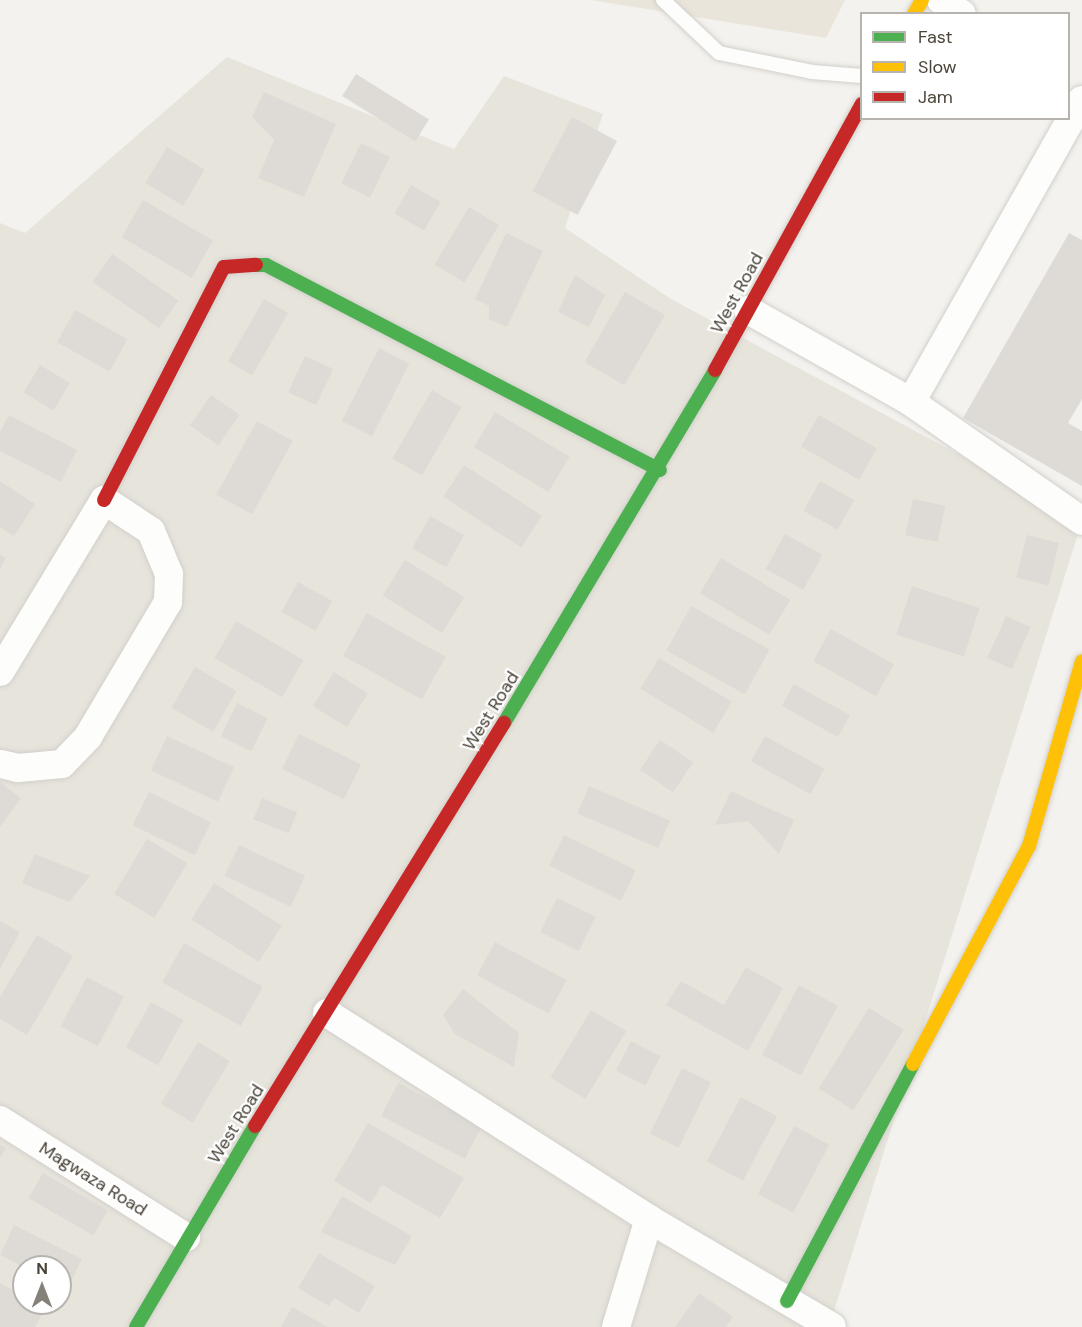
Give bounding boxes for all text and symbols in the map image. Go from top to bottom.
legend [860,12,1070,120]
text: Fast [918,25,953,49]
text: Slow [918,55,957,79]
text: Jam [918,85,953,109]
street label: West Road [706,249,768,337]
street label: West Road [458,667,524,755]
street label: West Road [203,1080,269,1168]
street label: Magwaza Road [35,1137,151,1221]
north arrow [12,1255,72,1315]
text: N [36,1258,48,1279]

